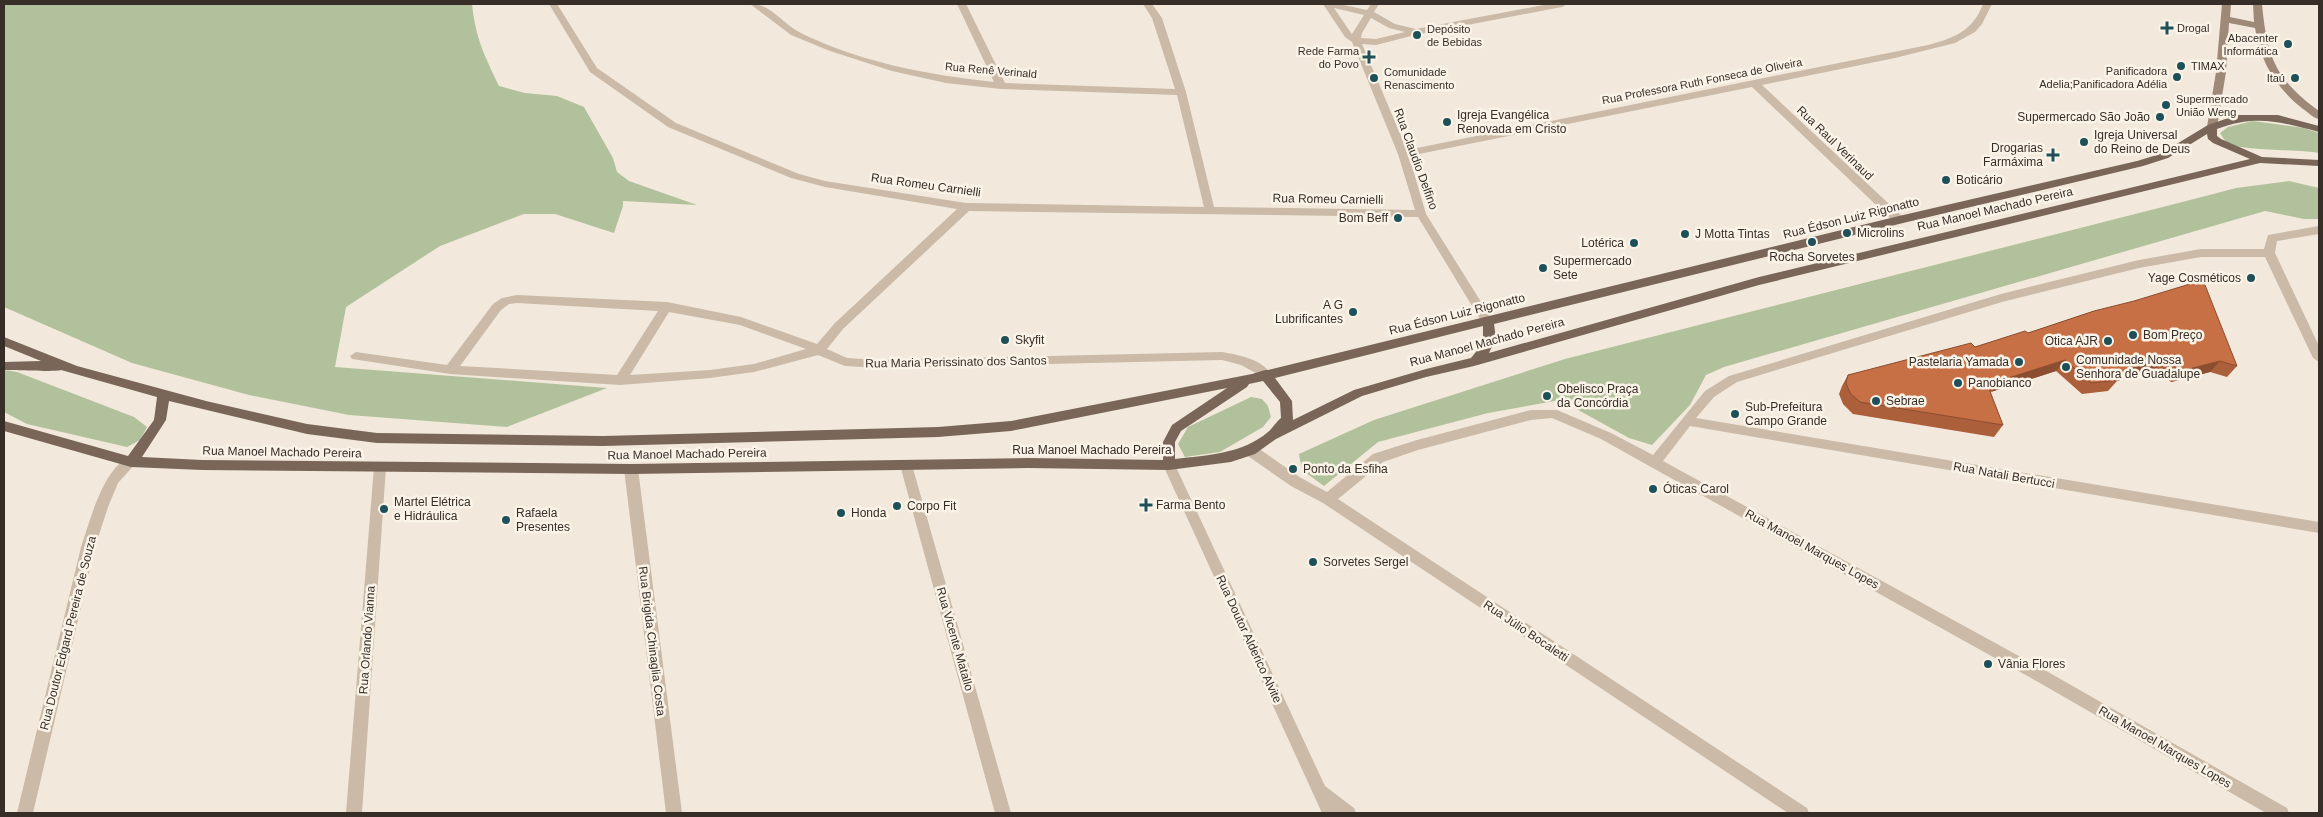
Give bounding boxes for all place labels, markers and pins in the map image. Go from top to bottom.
marker: Drogal [2161,22,2173,34]
place label: Drogal [2177,22,2209,34]
place label: Depósito de Bebidas [1427,23,1483,48]
marker: Depósito de Bebidas [1411,29,1423,41]
place label: Abacenter Informática [2224,32,2279,57]
marker: Abacenter Informática [2282,38,2294,50]
place label: Rede Farma do Povo [1298,45,1360,70]
marker: Rede Farma do Povo [1363,51,1375,63]
marker: TIMAX [2175,60,2187,72]
place label: TIMAX [2191,60,2225,72]
place label: Panificadora Adelia;Panificadora Adélia [2039,65,2168,90]
place label: Comunidade Renascimento [1384,66,1454,91]
marker: Panificadora Adelia;Panificadora Adélia [2171,71,2183,83]
marker: Comunidade Renascimento [1368,72,1380,84]
place label: Itaú [2267,72,2285,84]
marker: Itaú [2289,72,2301,84]
place label: Supermercado União Weng [2176,93,2248,118]
marker: Supermercado União Weng [2160,99,2172,111]
place label: Igreja Evangélica Renovada em Cristo [1457,108,1567,136]
place label: Supermercado São João [2017,110,2150,124]
marker: Supermercado São João [2154,111,2166,123]
marker: Igreja Evangélica Renovada em Cristo [1441,116,1453,128]
place label: Igreja Universal do Reino de Deus [2094,128,2190,156]
marker: Igreja Universal do Reino de Deus [2078,136,2090,148]
place label: Drogarias Farmáxima [1983,141,2043,169]
marker: Drogarias Farmáxima [2047,149,2059,161]
place label: Boticário [1956,173,2003,187]
marker: Boticário [1940,174,1952,186]
place label: Bom Beff [1339,211,1389,225]
marker: Bom Beff [1392,212,1404,224]
place label: Microlins [1857,226,1904,240]
place label: J Motta Tintas [1695,227,1770,241]
marker: Microlins [1841,227,1853,239]
marker: J Motta Tintas [1679,228,1691,240]
place label: Lotérica [1581,236,1624,250]
marker: Rocha Sorvetes [1806,236,1818,248]
marker: Lotérica [1628,237,1640,249]
place label: Rocha Sorvetes [1769,250,1855,264]
place label: Supermercado Sete [1553,254,1632,282]
marker: Supermercado Sete [1537,262,1549,274]
place label: Yage Cosméticos [2148,271,2241,285]
marker: Yage Cosméticos [2245,272,2257,284]
place label: A G Lubrificantes [1275,298,1343,326]
marker: A G Lubrificantes [1347,306,1359,318]
place label: Bom Preço [2143,328,2203,342]
marker: Bom Preço [2127,329,2139,341]
place label: Skyfit [1015,333,1045,347]
marker: Skyfit [999,334,1011,346]
place label: Otica AJR [2045,334,2098,348]
marker: Otica AJR [2102,335,2114,347]
place label: Comunidade Nossa Senhora de Guadalupe [2076,353,2200,381]
place label: Pastelaria Yamada [1909,355,2009,369]
marker: Pastelaria Yamada [2013,356,2025,368]
marker: Comunidade Nossa Senhora de Guadalupe [2060,361,2072,373]
place label: Panobianco [1968,376,2032,390]
marker: Panobianco [1952,377,1964,389]
place label: Obelisco Praça da Concórdia [1557,382,1639,410]
marker: Obelisco Praça da Concórdia [1541,390,1553,402]
place label: Sebrae [1886,394,1925,408]
marker: Sebrae [1870,395,1882,407]
place label: Sub-Prefeitura Campo Grande [1745,400,1827,428]
marker: Sub-Prefeitura Campo Grande [1729,408,1741,420]
place label: Ponto da Esfiha [1303,462,1388,476]
marker: Ponto da Esfiha [1287,463,1299,475]
place label: Óticas Carol [1663,481,1729,496]
marker: Óticas Carol [1647,483,1659,495]
place label: Martel Elétrica e Hidráulica [394,495,471,523]
place label: Farma Bento [1156,498,1226,512]
place label: Corpo Fit [907,499,957,513]
marker: Farma Bento [1140,499,1152,511]
marker: Corpo Fit [891,500,903,512]
marker: Martel Elétrica e Hidráulica [378,503,390,515]
place label: Rafaela Presentes [516,506,570,534]
place label: Honda [851,506,887,520]
marker: Honda [835,507,847,519]
marker: Rafaela Presentes [500,514,512,526]
place label: Sorvetes Sergel [1323,555,1408,569]
marker: Sorvetes Sergel [1307,556,1319,568]
place label: Vânia Flores [1998,657,2065,671]
marker: Vânia Flores [1982,658,1994,670]

